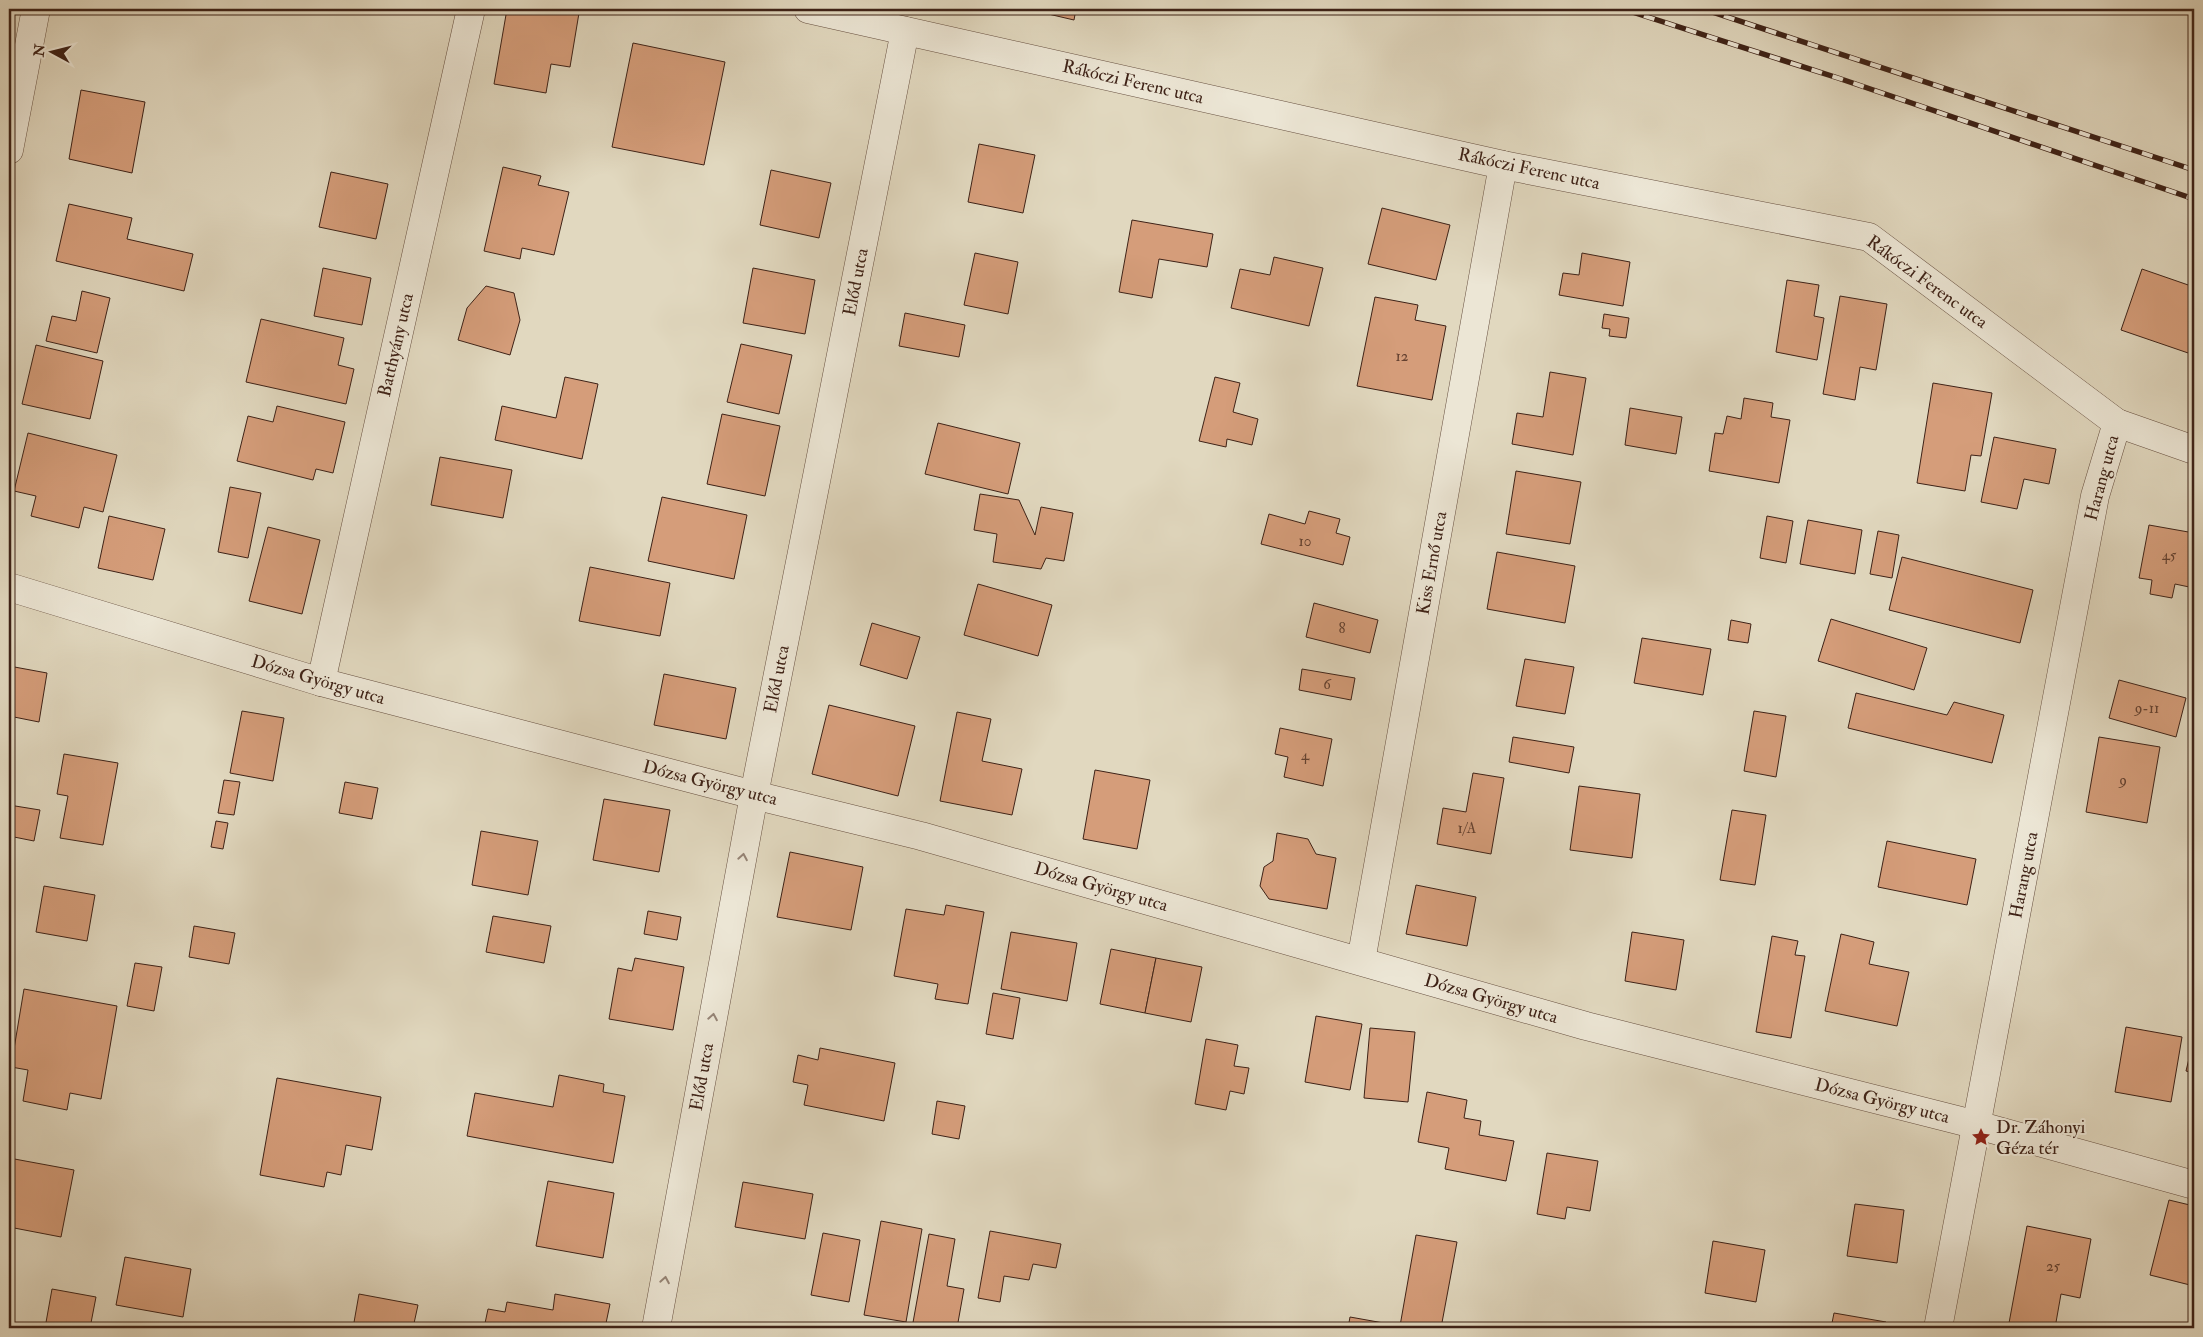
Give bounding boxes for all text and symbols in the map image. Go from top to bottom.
north arrow [28,28,78,78]
text: N [30,43,49,59]
street label: Rákóczi Ferenc utca [1060,55,1206,110]
street label: Rákóczi Ferenc utca [1456,143,1603,195]
street label: Rákóczi Ferenc utca [1862,230,1993,334]
street label: Előd utca [838,246,874,318]
street label: Batthyány utca [373,290,419,399]
house number: 12 [1396,347,1409,366]
street label: Harang utca [2080,432,2125,523]
street label: Kiss Ernő utca [1412,509,1453,616]
house number: 10 [1299,532,1311,551]
house number: 45 [2162,546,2177,565]
house number: 8 [1338,619,1346,638]
street label: Előd utca [759,643,795,715]
street label: Dózsa György utca [248,650,388,710]
house number: 6 [1323,675,1332,694]
house number: 9-11 [2134,699,2159,718]
house number: 4 [1301,746,1310,765]
street label: Dózsa György utca [640,755,780,811]
house number: 9 [2118,771,2127,790]
house number: 1/A [1458,819,1477,838]
street label: Harang utca [2004,829,2044,920]
one-way arrow [737,853,747,862]
street label: Dózsa György utca [1031,857,1171,917]
street label: Dózsa György utca [1421,969,1561,1029]
one-way arrow [708,1013,718,1022]
street label: Előd utca [685,1041,719,1113]
street label: Dózsa György utca [1812,1073,1952,1129]
place label: Dr. Záhonyi Géza tér [1996,1116,2085,1160]
place icon: Dr. Záhonyi Géza tér [1970,1126,1992,1148]
house number: 25 [2046,1257,2060,1276]
one-way arrow [660,1276,670,1285]

